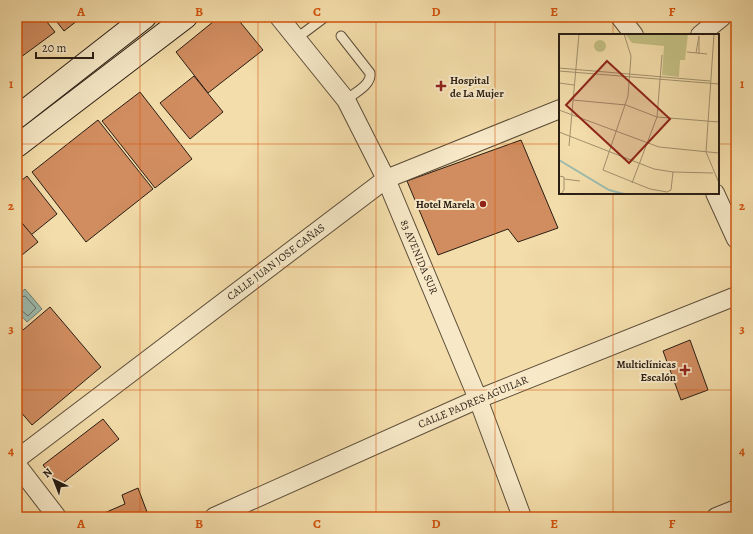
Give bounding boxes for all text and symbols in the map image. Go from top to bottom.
text: A [76,3,86,20]
text: B [195,3,203,20]
text: C [313,3,321,20]
text: D [431,3,441,20]
text: E [550,3,558,20]
text: F [669,3,676,20]
scale bar [36,34,93,60]
inset map [559,34,719,194]
text: 20 m [42,40,66,56]
place label: Hospital de La Mujer [450,73,504,101]
text: 1 [9,75,14,92]
text: 1 [740,75,745,92]
marker: Hospital de La Mujer [435,80,447,92]
text: 2 [8,197,15,214]
place label: Hotel Marela [416,197,476,212]
text: 2 [739,197,746,214]
marker: Hotel Marela [478,199,488,209]
street label: 83 AVENIDA SUR [397,218,442,297]
street label: CALLE JUAN JOSE CAÑAS [224,220,328,304]
text: 3 [8,320,14,337]
text: 3 [739,320,745,337]
place label: Multiclínicas Escalón [617,357,677,385]
marker: Multiclínicas Escalón [679,364,691,376]
street label: CALLE PADRES AGUILAR [416,372,530,432]
text: 4 [8,442,14,459]
text: 4 [739,442,745,459]
north arrow [34,460,74,500]
text: N [39,465,56,481]
text: A [76,515,86,532]
text: B [195,515,203,532]
text: C [313,515,321,532]
text: D [431,515,441,532]
text: E [550,515,558,532]
text: F [669,515,676,532]

